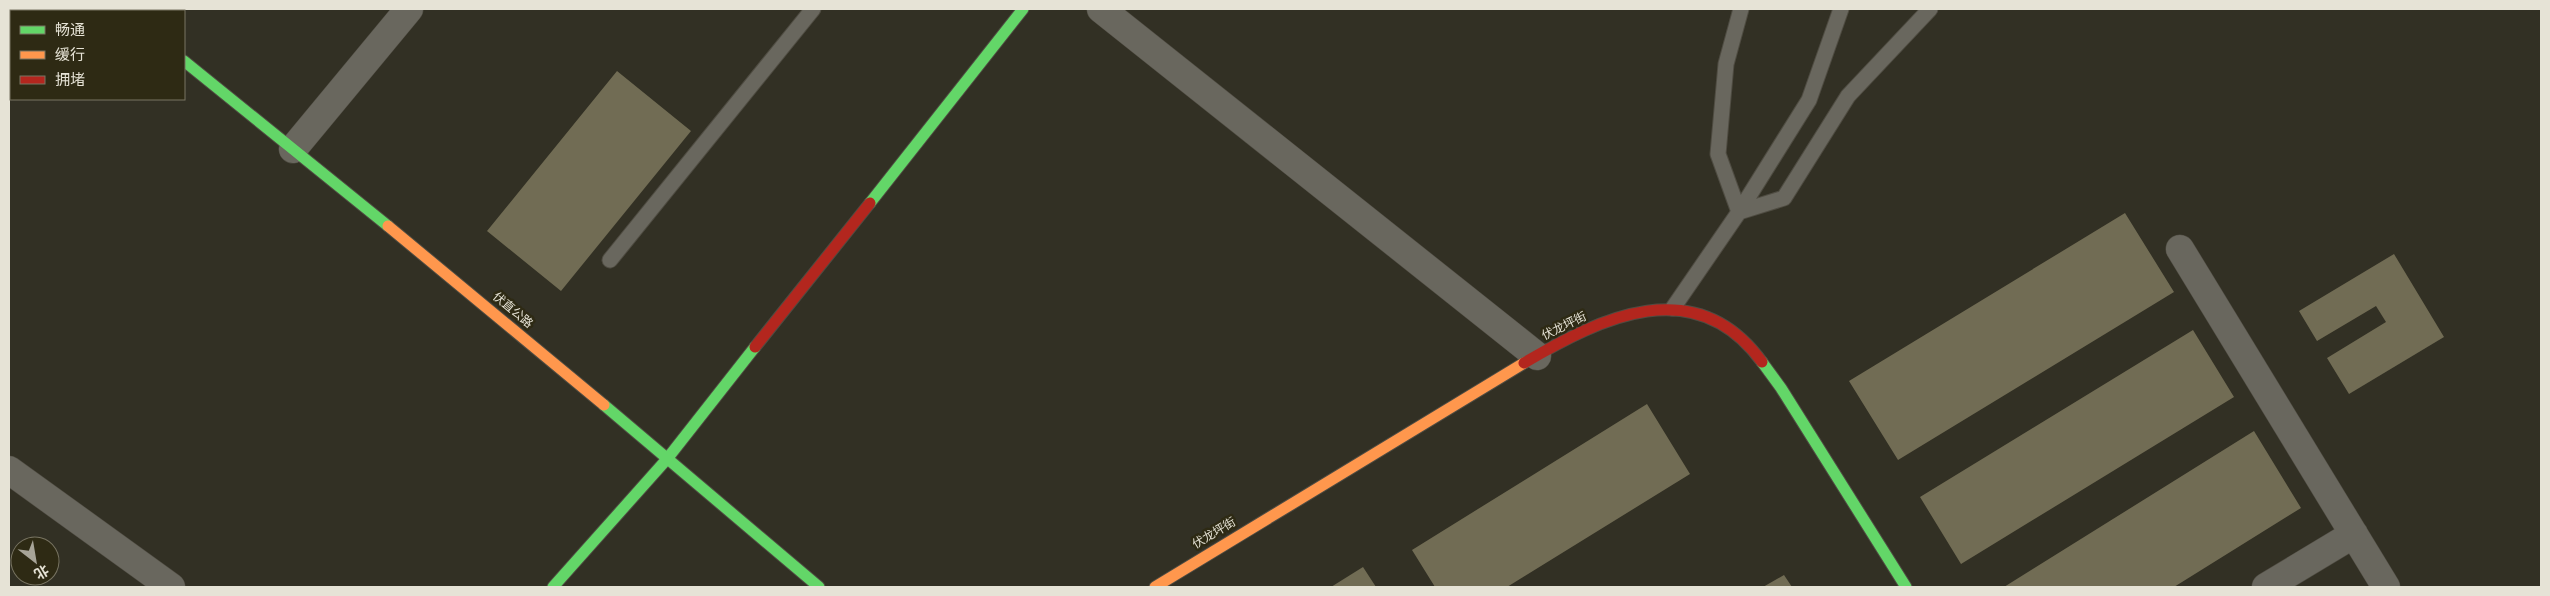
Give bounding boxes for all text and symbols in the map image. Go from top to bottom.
legend [10,10,185,100]
text: 畅通 [55,21,85,39]
text: 缓行 [55,46,85,64]
text: 拥堵 [55,71,85,89]
street label: 伏直公路 [490,289,536,331]
street label: 伏龙坪街 [1539,309,1589,343]
street label: 伏龙坪街 [1190,515,1238,551]
north arrow [10,536,60,586]
text: 北 [31,561,52,583]

